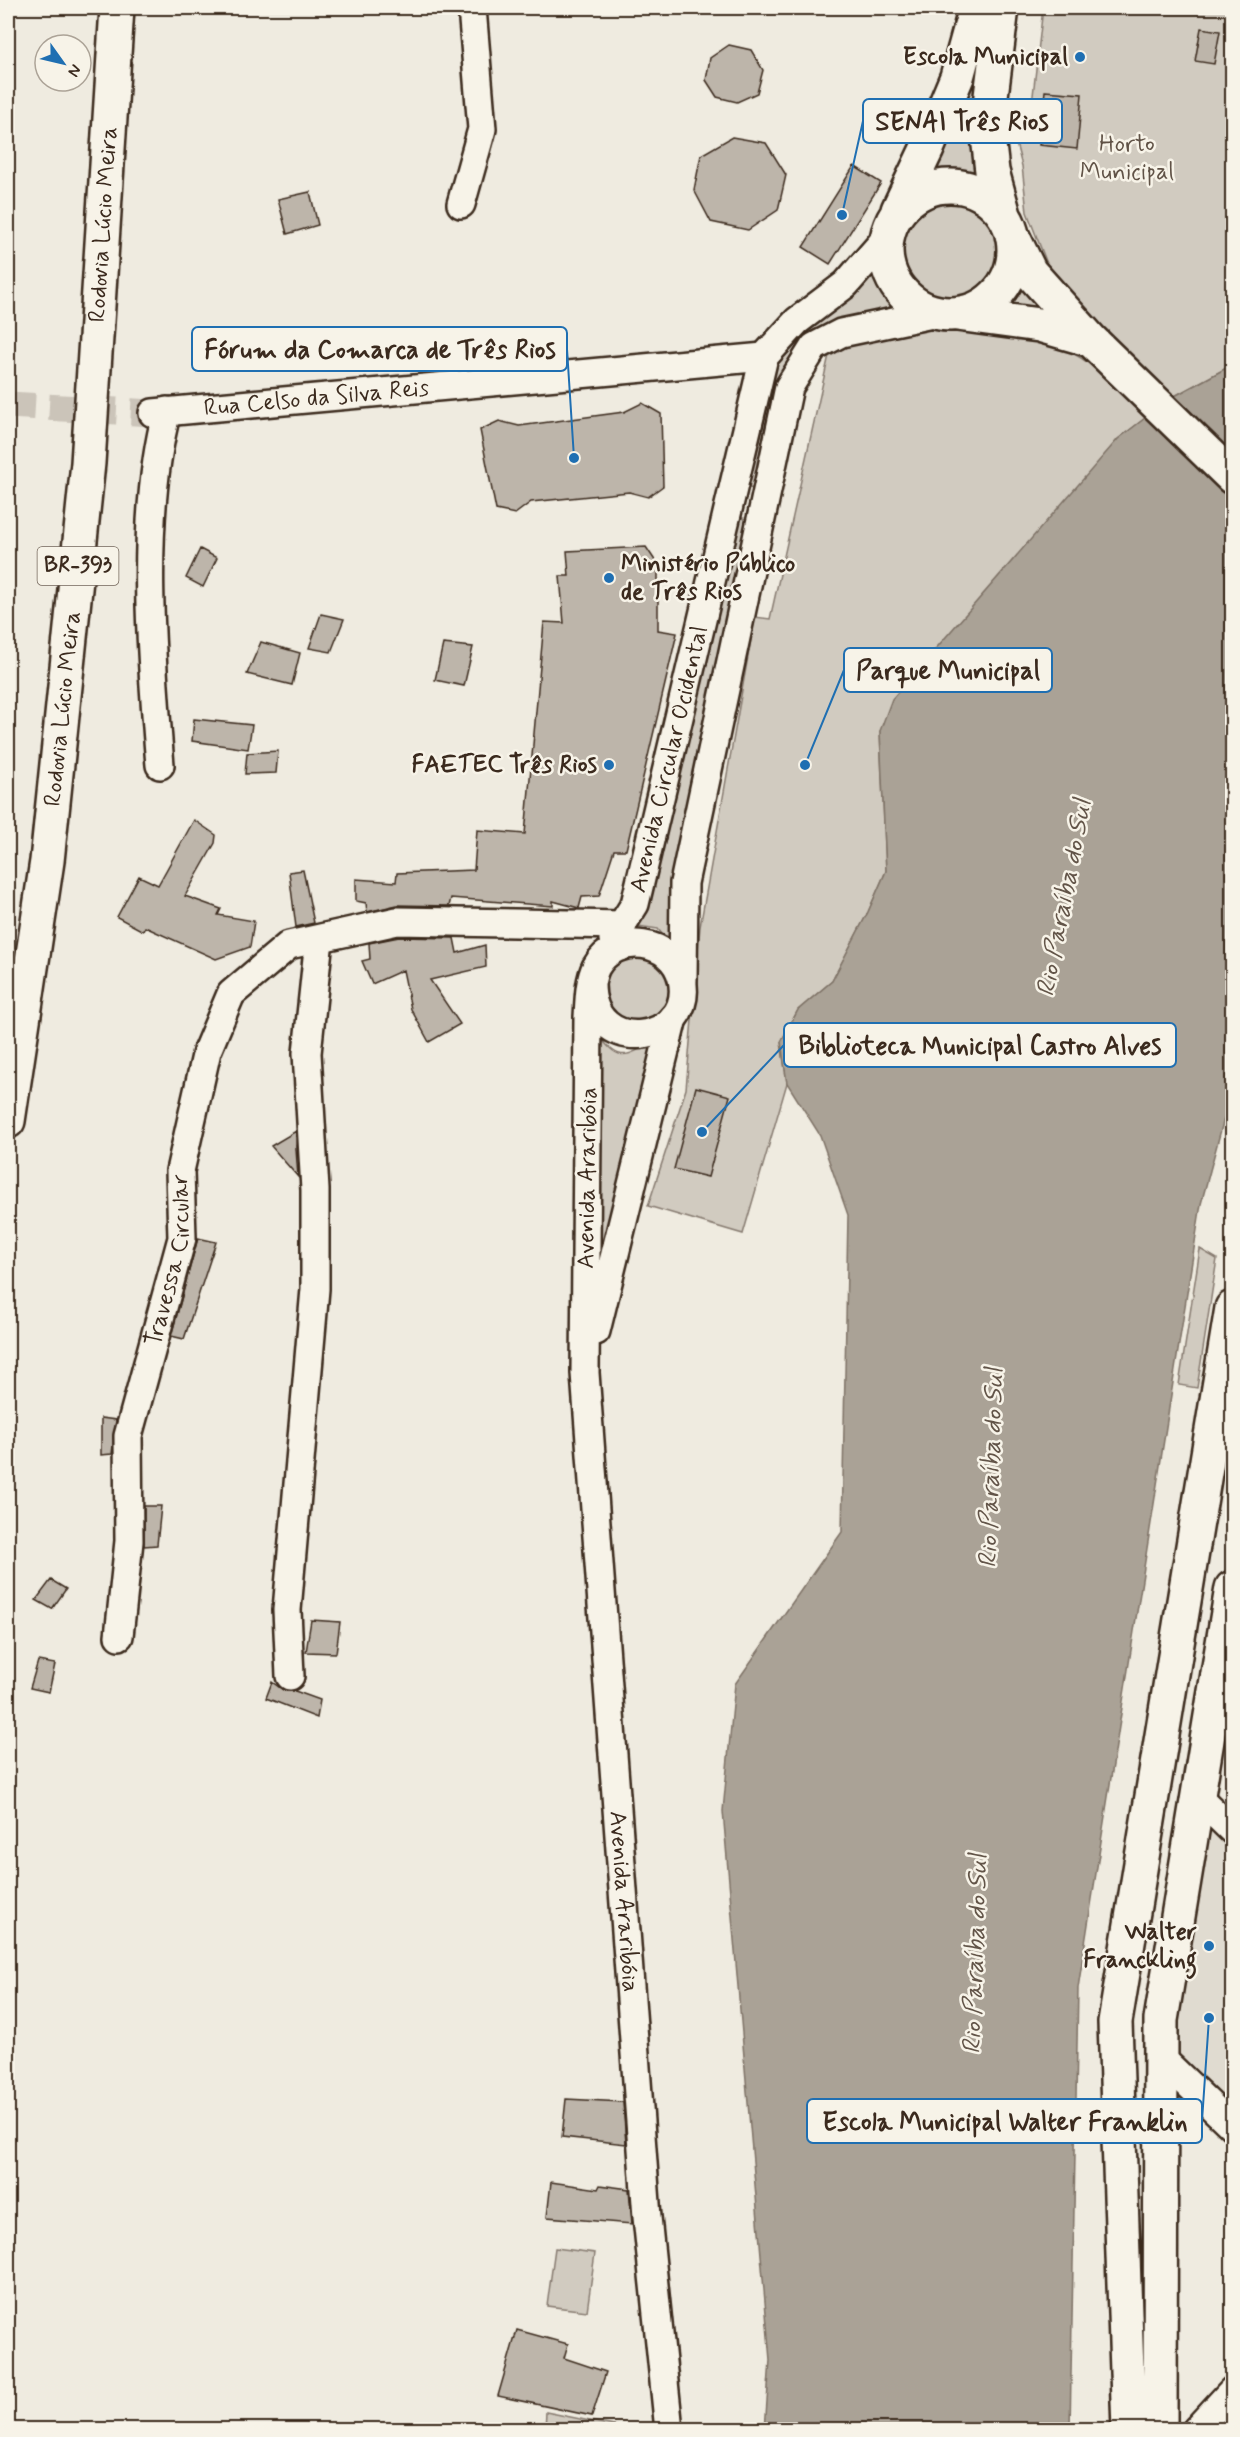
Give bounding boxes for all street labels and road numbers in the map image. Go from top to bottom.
street label: Rodovia Lúcio Meira [81,126,125,323]
street label: Rua Celso da Silva Reis [202,372,431,424]
road number: BR-393 [38,547,118,585]
street label: Rodovia Lúcio Meira [37,610,88,808]
street label: Avenida Circular Ocidental [623,623,716,896]
street label: Avenida Araribóia [571,1087,605,1269]
street label: Travessa Circular [138,1173,197,1350]
street label: Avenida Araribóia [602,1809,646,1993]

